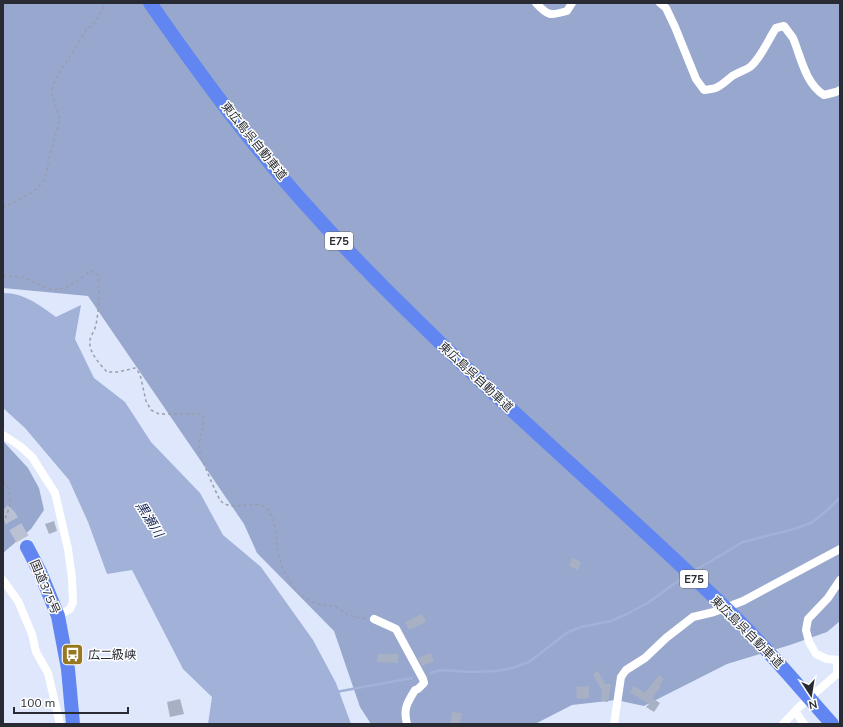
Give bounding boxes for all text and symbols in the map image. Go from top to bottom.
street label: 東広島呉自動車道 [218,99,290,183]
road number: E75 [325,232,353,250]
street label: 東広島呉自動車道 [436,338,517,415]
water label: 黒瀬川 [133,498,168,541]
street label: 国道375号 [27,557,64,616]
road number: E75 [680,570,708,588]
street label: 東広島呉自動車道 [708,592,787,671]
bus stop icon: 広二級峡 [60,642,86,668]
place label: 広二級峡 [88,647,136,662]
north arrow [791,675,831,715]
scale bar [14,689,128,715]
text: 100 m [20,695,55,710]
text: N [808,697,819,712]

